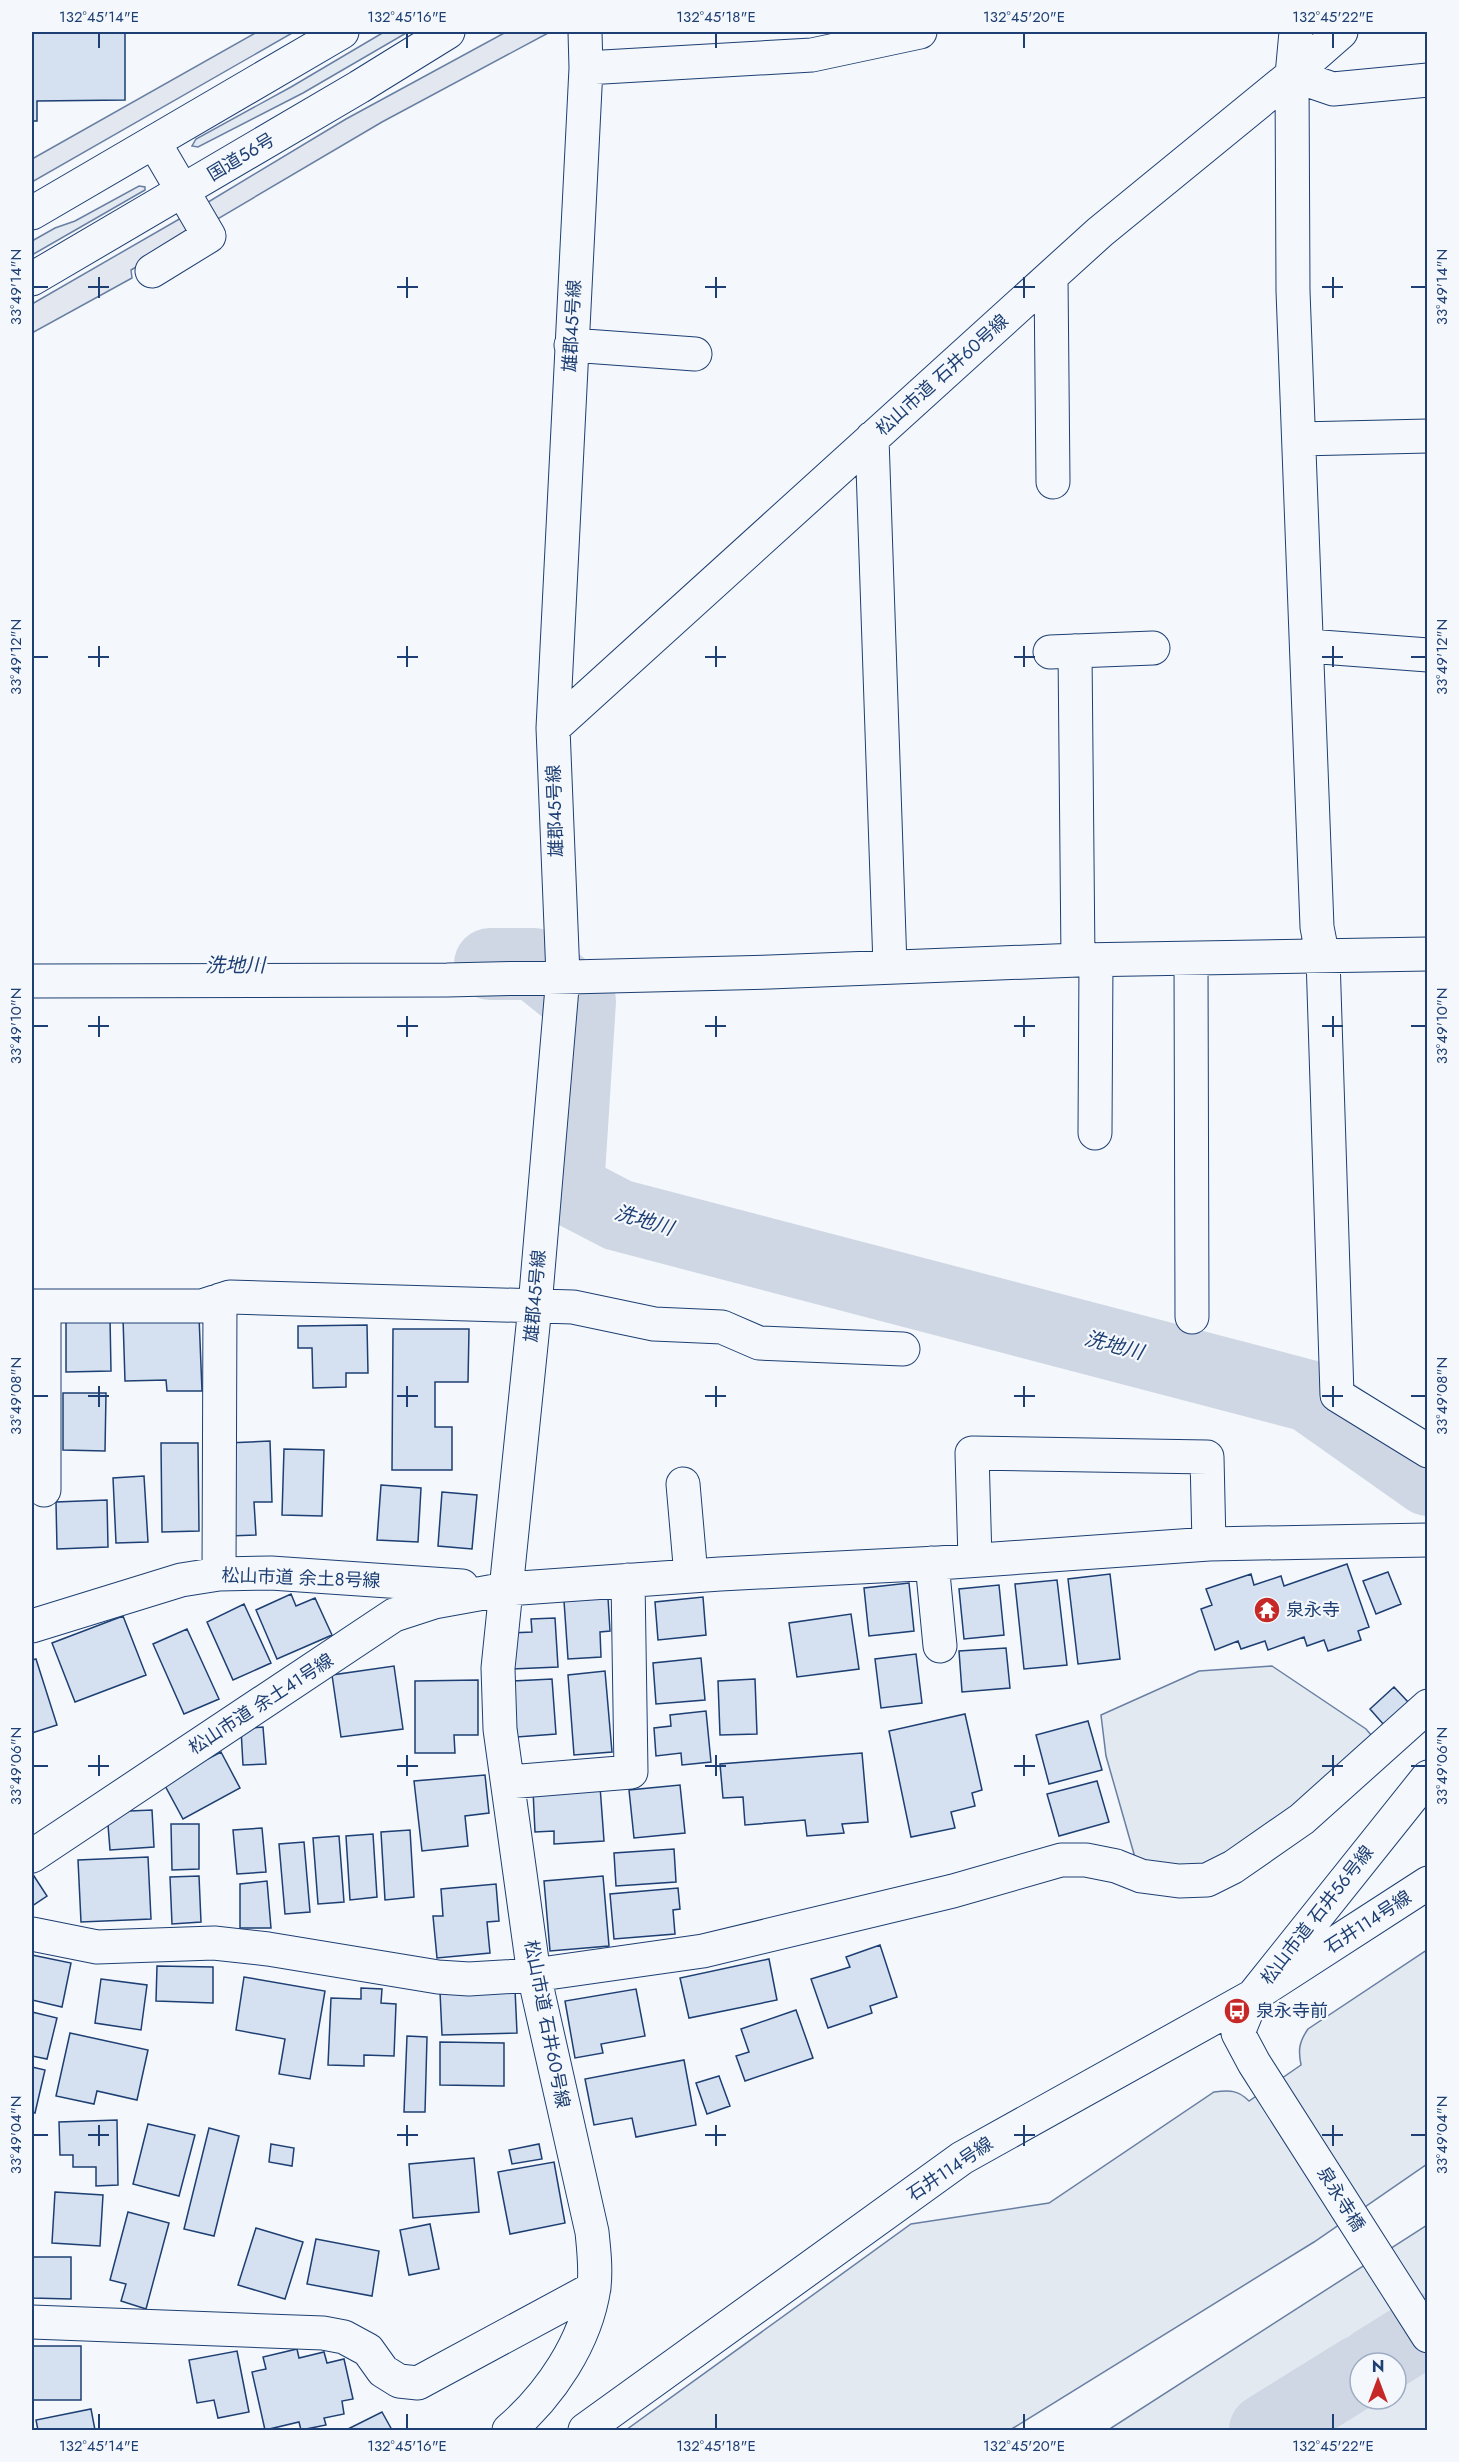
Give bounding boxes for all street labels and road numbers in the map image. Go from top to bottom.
street label: 国道56号 [202,127,280,187]
street label: 雄郡45号線 [557,279,587,373]
street label: 松山市道 石井60号線 [870,308,1014,442]
street label: 雄郡45号線 [540,764,570,858]
street label: 雄郡45号線 [518,1249,552,1343]
street label: 松山市道 余土8号線 [221,1562,381,1594]
street label: 松山市道 余土41号線 [183,1647,339,1761]
street label: 松山市道 石井56号線 [1254,1840,1380,1990]
street label: 石井114号線 [1320,1884,1416,1960]
street label: 松山市道 石井60号線 [518,1938,576,2110]
street label: 石井114号線 [902,2131,998,2207]
street label: 泉永寺橋 [1311,2162,1371,2236]

